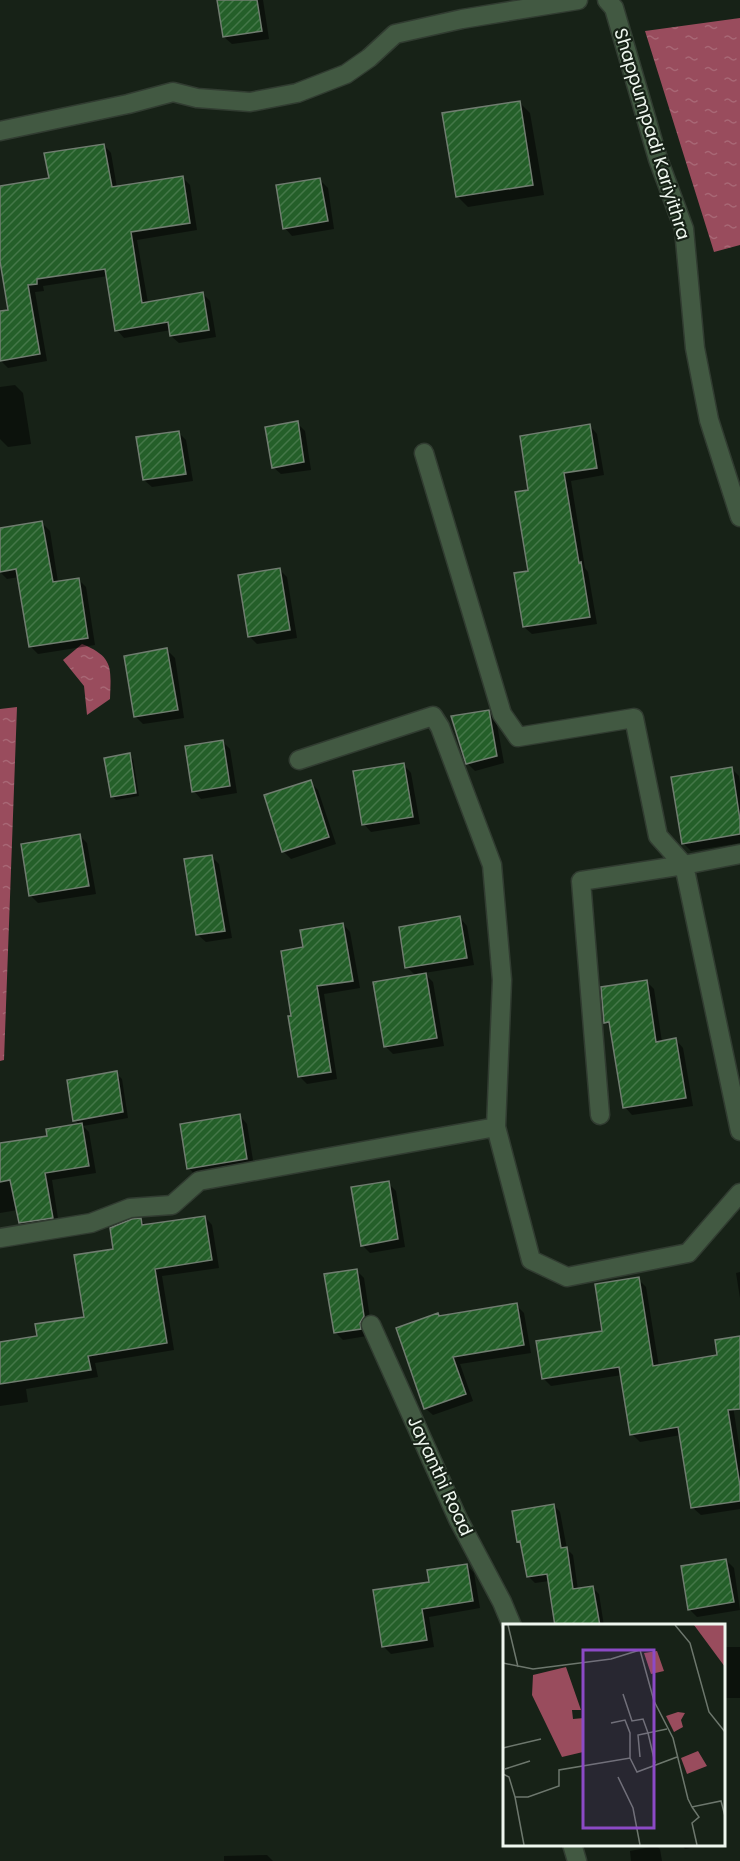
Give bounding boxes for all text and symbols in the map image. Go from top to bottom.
street label: Shappumpadi Kariyithra [608,25,697,243]
street label: Jayanthi Road [402,1412,479,1540]
inset map [503,1624,725,1846]

